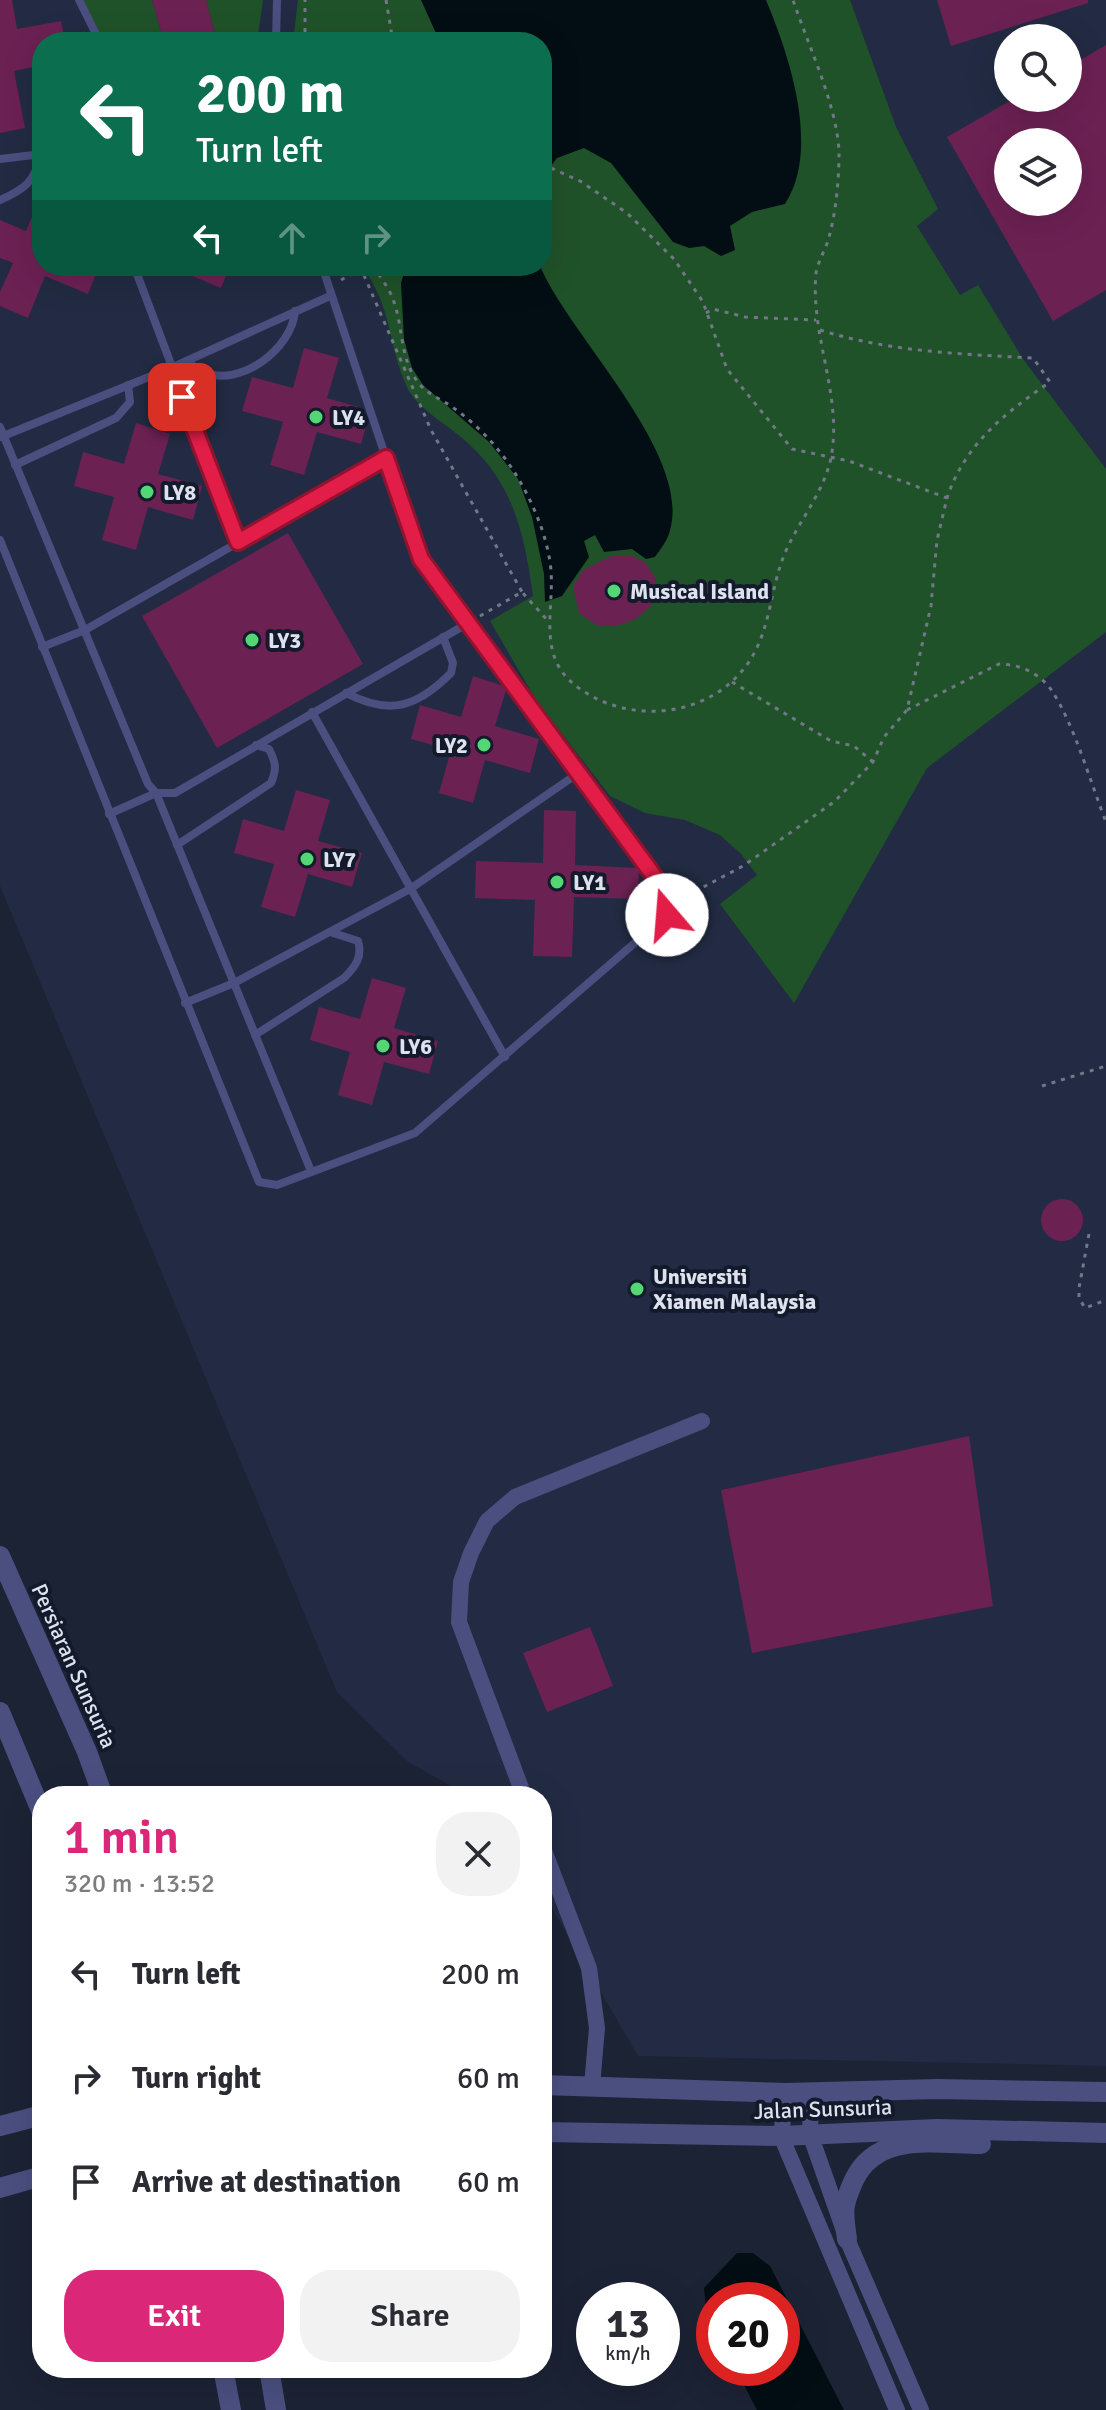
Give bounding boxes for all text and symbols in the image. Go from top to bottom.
map controls [994,24,1082,216]
button: search [994,24,1082,112]
text: 200 m [196,59,344,128]
icon: left [64,64,168,168]
text: Turn left [196,128,323,173]
button: layers [994,128,1082,216]
icon: left [186,216,230,260]
icon: ahead [270,216,314,260]
icon: right [354,216,398,260]
pin [148,363,216,431]
icon: arrive [160,375,204,419]
place label: LY4 [332,404,365,431]
marker: LY4 [307,408,325,426]
place label: LY8 [163,479,196,506]
marker: LY8 [138,483,156,501]
place label: Musical Island [630,578,769,605]
marker: Musical Island [605,582,623,600]
place label: LY3 [268,627,301,654]
marker: LY3 [243,631,261,649]
place label: LY2 [435,732,468,759]
marker: LY2 [475,736,493,754]
place label: LY7 [323,846,356,873]
marker: LY7 [298,850,316,868]
place label: LY1 [573,869,606,896]
marker: LY1 [548,873,566,891]
position arrow [625,873,709,957]
place label: LY6 [399,1033,432,1060]
marker: LY6 [374,1037,392,1055]
place label: Universiti Xiamen Malaysia [653,1263,816,1315]
marker: Universiti Xiamen Malaysia [628,1280,646,1298]
street label: Persiaran Sunsuria [26,1580,122,1752]
text: 1 min [64,1808,179,1867]
button: close [436,1812,520,1896]
text: 320 m · 13:52 [64,1868,215,1900]
icon: left [64,1952,108,1996]
text: Turn left [132,1956,241,1993]
text: 200 m [441,1956,520,1993]
icon: right [64,2056,108,2100]
text: Turn right [132,2060,261,2097]
text: 60 m [457,2060,520,2097]
street label: Jalan Sunsuria [753,2093,893,2125]
icon: arrive [64,2160,108,2204]
text: Arrive at destination [132,2164,401,2201]
text: 60 m [457,2164,520,2201]
button: Exit [64,2270,284,2362]
button: Share [300,2270,520,2362]
speed limit sign: 20 [696,2282,800,2386]
text: 13 [606,2299,650,2349]
text: km/h [605,2341,651,2366]

